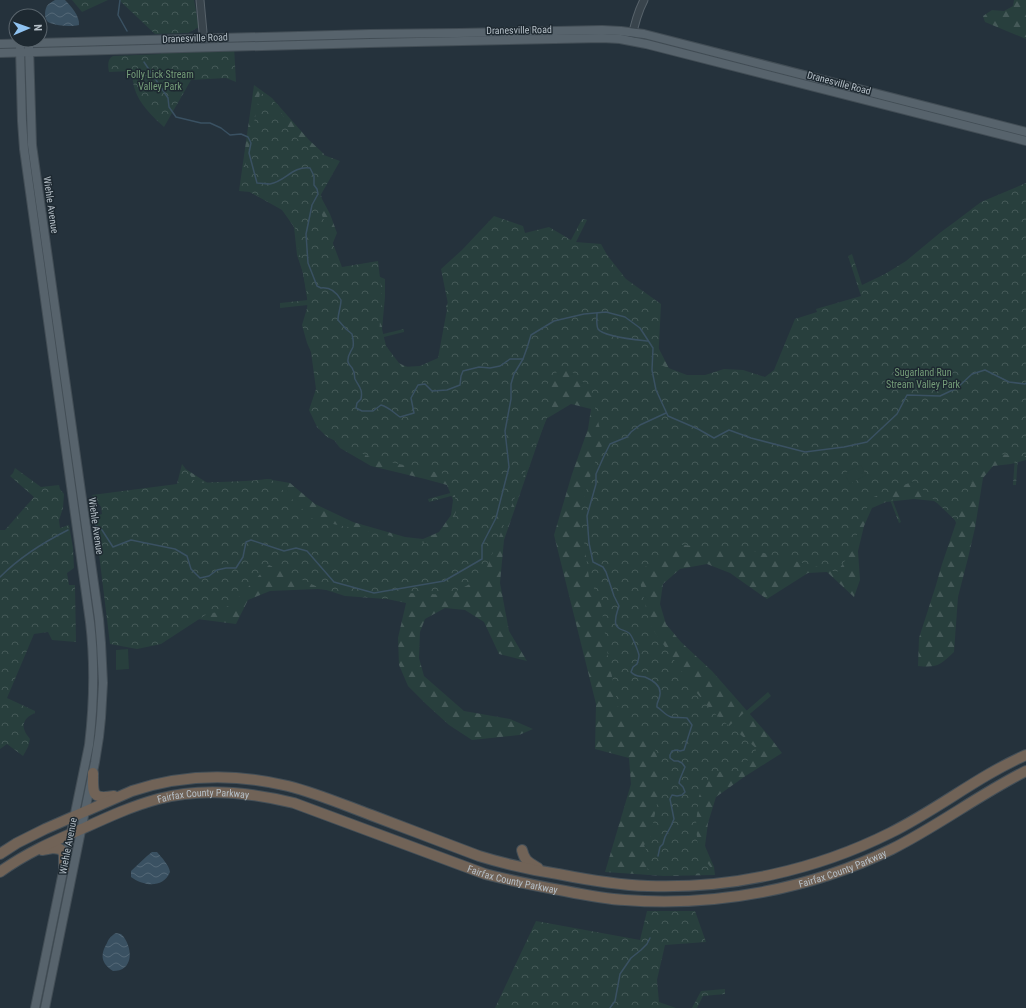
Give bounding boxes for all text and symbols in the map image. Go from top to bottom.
north arrow [8,8,48,48]
text: N [31,24,44,32]
street label: Dranesville Road [486,24,552,36]
street label: Dranesville Road [162,31,228,45]
park label: Folly Lick Stream Valley Park [126,69,194,92]
street label: Dranesville Road [806,69,872,97]
street label: Wiehle Avenue [42,176,60,235]
park label: Sugarland Run Stream Valley Park [886,367,961,390]
street label: Wiehle Avenue [87,497,105,556]
street label: Fairfax County Parkway [156,787,250,805]
street label: Wiehle Avenue [57,816,79,875]
street label: Fairfax County Parkway [797,847,888,889]
street label: Fairfax County Parkway [466,863,559,895]

